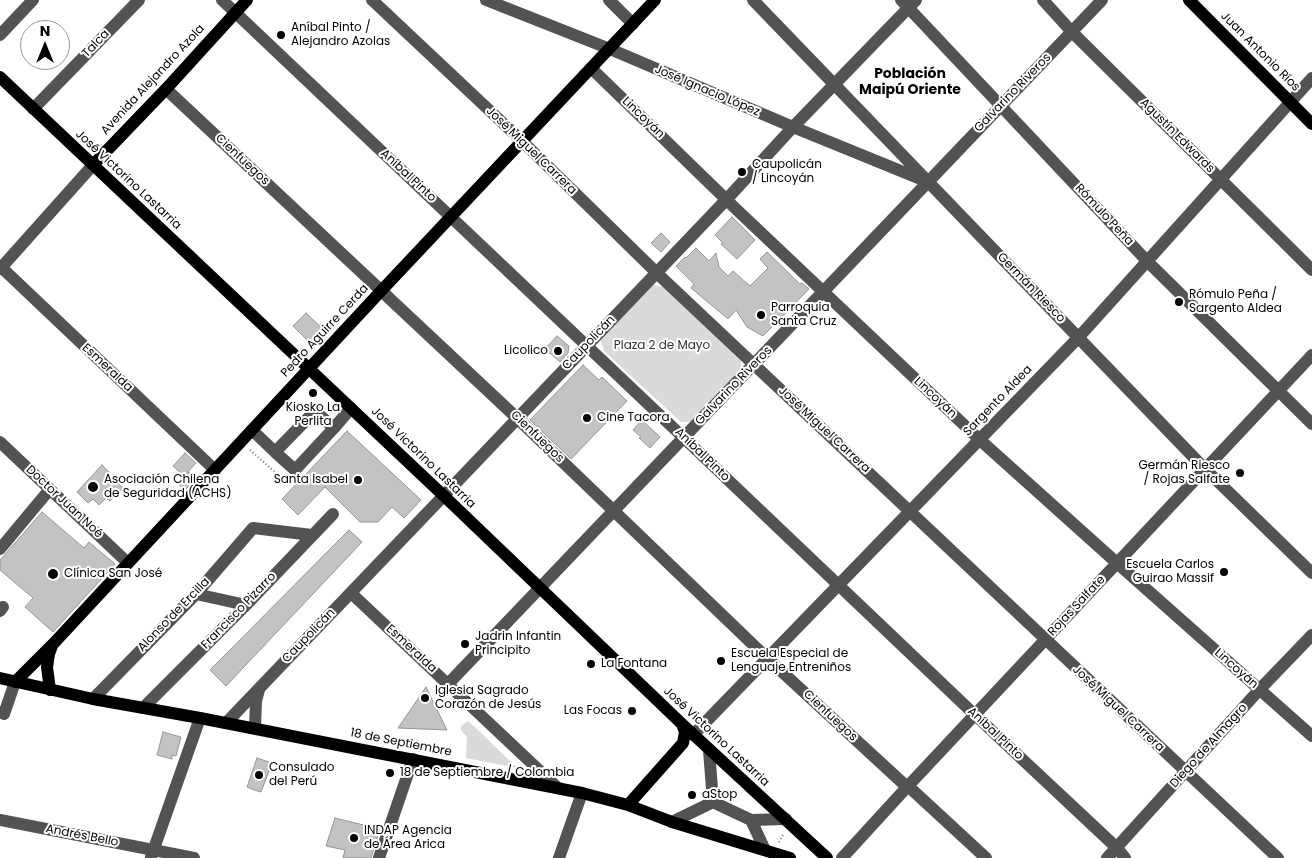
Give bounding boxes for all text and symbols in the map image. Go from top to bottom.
street label: Juan Antonio Ríos [1217,9,1303,95]
north arrow [20,20,70,70]
text: N [40,21,50,41]
place label: Aníbal Pinto / Alejandro Azolas [291,21,390,49]
street label: Avenida Alejandro Azola [98,22,208,138]
street label: Talca [79,27,113,61]
marker: Aníbal Pinto / Alejandro Azolas [275,29,287,41]
street label: Galvarino Riveros [972,51,1054,135]
street label: José Ignacio López [652,62,762,120]
district label: Población Maipú Oriente [859,66,961,98]
street label: Lincoyán [619,94,667,142]
street label: Agustín Edwards [1137,96,1217,176]
street label: José Miguel Carrera [483,104,579,198]
street label: José Victorino Lastarria [72,127,184,233]
street label: Cienfuegos [212,131,272,189]
street label: Aníbal Pinto [377,147,439,205]
place label: Caupolicán / Lincoyán [752,158,822,186]
marker: Caupolicán / Lincoyán [736,166,748,178]
street label: Rómulo Peña [1072,181,1136,249]
street label: Germán Riesco [994,250,1068,326]
street label: Pedro Aguirre Cerda [278,282,372,380]
place label: Rómulo Peña / Sargento Aldea [1189,288,1282,316]
marker: Rómulo Peña / Sargento Aldea [1173,296,1185,308]
place label: Parroquia Santa Cruz [771,301,836,329]
marker: Parroquia Santa Cruz [755,309,767,321]
street label: Caupolicán [560,313,618,373]
park label: Plaza 2 de Mayo [614,339,710,353]
street label: Esmeralda [79,341,135,395]
place label: Licolico [504,344,548,358]
street label: Galvarino Riveros [693,344,775,428]
marker: Licolico [552,345,564,357]
street label: Sargento Aldea [961,363,1035,439]
street label: Lincoyán [911,375,959,421]
street label: José Miguel Carrera [775,384,873,476]
marker: Kiosko La Perlita [307,387,319,399]
place label: Kiosko La Perlita [286,401,340,429]
street label: José Victorino Lastarria [368,404,478,512]
street label: Cienfuegos [507,408,567,466]
place label: Cine Tacora [597,411,670,425]
marker: Cine Tacora [581,412,593,424]
street label: Aníbal Pinto [672,425,732,485]
place label: Germán Riesco / Rojas Salfate [1138,459,1230,487]
street label: Doctor Juan Noé [23,463,105,541]
marker: Germán Riesco / Rojas Salfate [1234,467,1246,479]
place label: Asociación Chilena de Seguridad (ACHS) [104,473,232,501]
place label: Santa Isabel [274,473,348,487]
marker: Santa Isabel [352,474,364,486]
marker: Asociación Chilena de Seguridad (ACHS) [86,480,100,494]
place label: Escuela Carlos Guirao Massif [1126,558,1214,586]
marker: Escuela Carlos Guirao Massif [1218,566,1230,578]
marker: Clínica San José [46,567,60,581]
place label: Clínica San José [64,567,162,581]
street label: Francisco Pizarro [199,570,279,652]
street label: Rojas Salfate [1045,573,1109,639]
street label: Alonso de Ercilla [135,575,213,655]
street label: Caupolicán [280,606,338,666]
street label: Esmeralda [383,622,439,676]
place label: Jadrin Infantin Principito [475,630,561,658]
marker: Jadrin Infantin Principito [459,638,471,650]
street label: Lincoyán [1211,646,1261,692]
place label: Escuela Especial de Lenguaje Entreniños [731,647,851,675]
marker: Escuela Especial de Lenguaje Entreniños [715,655,727,667]
place label: La Fontana [601,657,667,671]
marker: La Fontana [585,658,597,670]
street label: José Miguel Carrera [1069,663,1167,755]
place label: Iglesia Sagrado Corazón de Jesús [435,684,541,712]
street label: José Victorino Lastarria [660,684,772,790]
street label: Cienfuegos [800,687,860,745]
marker: Iglesia Sagrado Corazón de Jesús [419,692,431,704]
street label: Diego de Almagro [1167,701,1251,791]
place label: Las Focas [564,704,622,718]
marker: Las Focas [626,705,638,717]
street label: Aníbal Pinto [964,705,1026,763]
street label: 18 de Septiembre [349,726,453,760]
place label: Consulado del Perú [269,761,334,789]
place label: 18 de Septiembre / Colombia [400,766,574,780]
marker: 18 de Septiembre / Colombia [384,767,396,779]
marker: Consulado del Perú [253,769,265,781]
place label: aStop [702,788,737,802]
marker: aStop [686,789,698,801]
street label: Andrés Bello [44,822,120,850]
place label: INDAP Agencia de Área Arica [364,824,452,852]
marker: INDAP Agencia de Área Arica [348,832,360,844]

